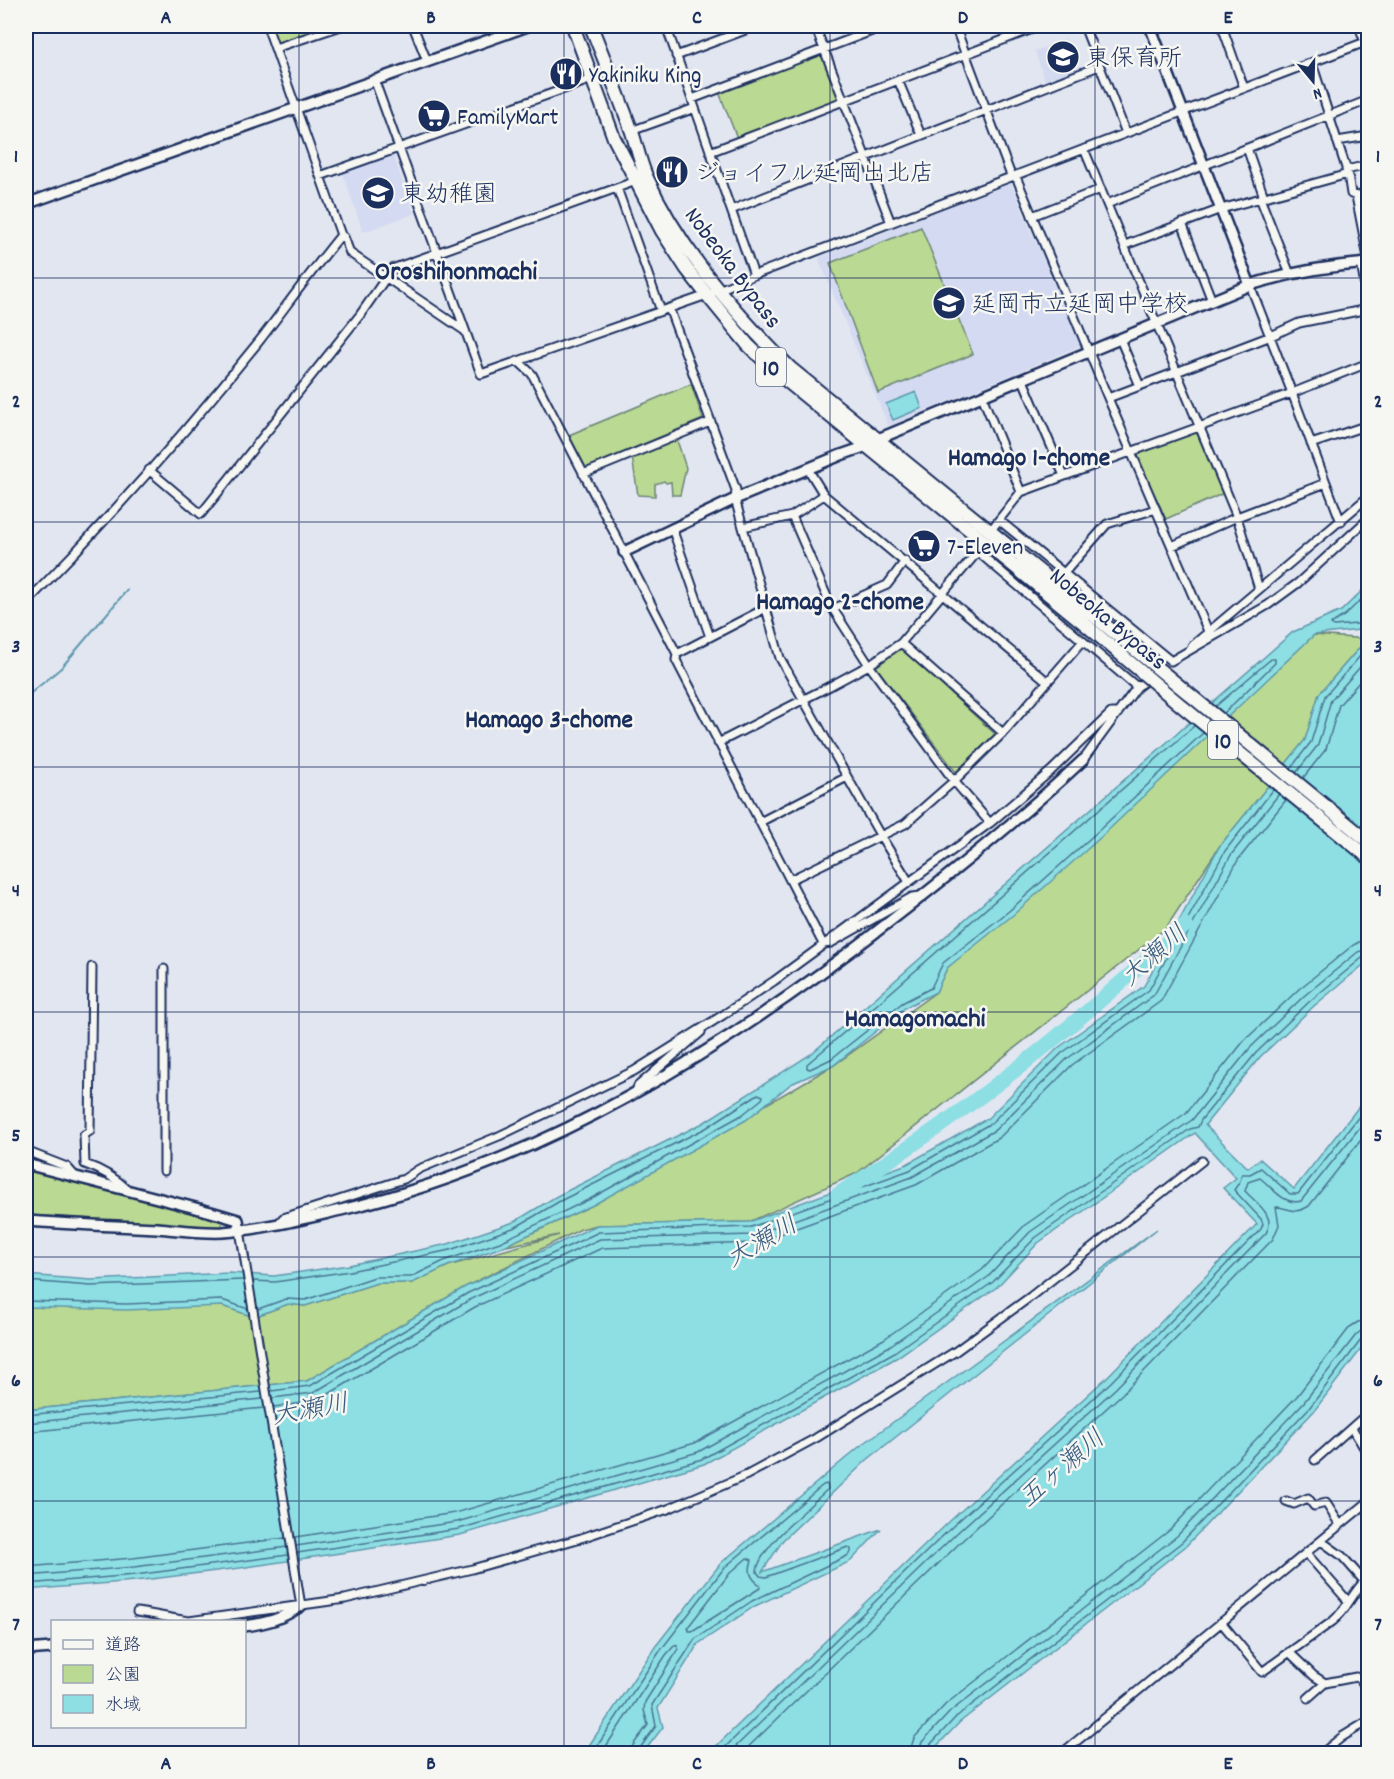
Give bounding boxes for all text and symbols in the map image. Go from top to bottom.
text: A [161,5,172,33]
text: B [426,5,436,33]
text: C [692,5,702,33]
text: D [958,5,969,33]
text: E [1223,5,1233,33]
school or university icon: 東保育所 [1045,39,1081,75]
place label: 東保育所 [1086,43,1182,77]
north arrow [1283,51,1343,111]
restaurant icon: Yakiniku King [548,56,584,92]
place label: Yakiniku King [589,60,702,94]
text: N [1309,81,1325,105]
supermarket icon: FamilyMart [416,98,452,134]
place label: FamilyMart [457,102,558,136]
text: 1 [14,144,18,172]
text: 1 [1376,144,1380,172]
restaurant icon: ジョイフル延岡出北店 [654,154,690,190]
place label: ジョイフル延岡出北店 [695,158,934,192]
school or university icon: 東幼稚園 [360,175,396,211]
place label: 東幼稚園 [401,179,497,213]
street label: Nobeoka Bypass [675,201,789,337]
district label: Oroshihonmachi [375,254,537,293]
school or university icon: 延岡市立延岡中学校 [931,285,967,321]
place label: 延岡市立延岡中学校 [972,289,1188,323]
road number: 10 [756,348,786,386]
text: 2 [12,389,20,417]
text: 2 [1374,389,1382,417]
district label: Hamago 1-chome [948,441,1110,478]
supermarket icon: 7-Eleven [906,528,942,564]
place label: 7-Eleven [947,532,1023,566]
street label: Nobeoka Bypass [1041,561,1173,680]
district label: Hamago 2-chome [756,585,924,622]
text: 3 [12,634,20,662]
text: 3 [1374,634,1382,662]
district label: Hamago 3-chome [465,703,633,740]
road number: 10 [1208,721,1238,759]
text: 4 [12,878,20,906]
text: 4 [1374,878,1382,906]
water label: 大瀬川 [1114,917,1197,996]
district label: Hamagomachi [845,1001,986,1040]
text: 5 [11,1123,21,1151]
text: 5 [1373,1123,1383,1151]
water label: 大瀬川 [720,1208,806,1279]
text: 6 [11,1368,21,1396]
text: 6 [1373,1368,1383,1396]
water label: 大瀬川 [269,1386,352,1436]
water label: 五ヶ瀬川 [1012,1422,1115,1518]
text: 7 [12,1612,20,1640]
text: 7 [1374,1612,1382,1640]
legend [51,1620,246,1728]
text: 道路 [105,1634,141,1659]
text: 公園 [105,1664,141,1689]
text: 水域 [105,1694,141,1719]
text: A [161,1751,172,1779]
text: B [426,1751,436,1779]
text: C [692,1751,702,1779]
text: D [958,1751,969,1779]
text: E [1223,1751,1233,1779]

